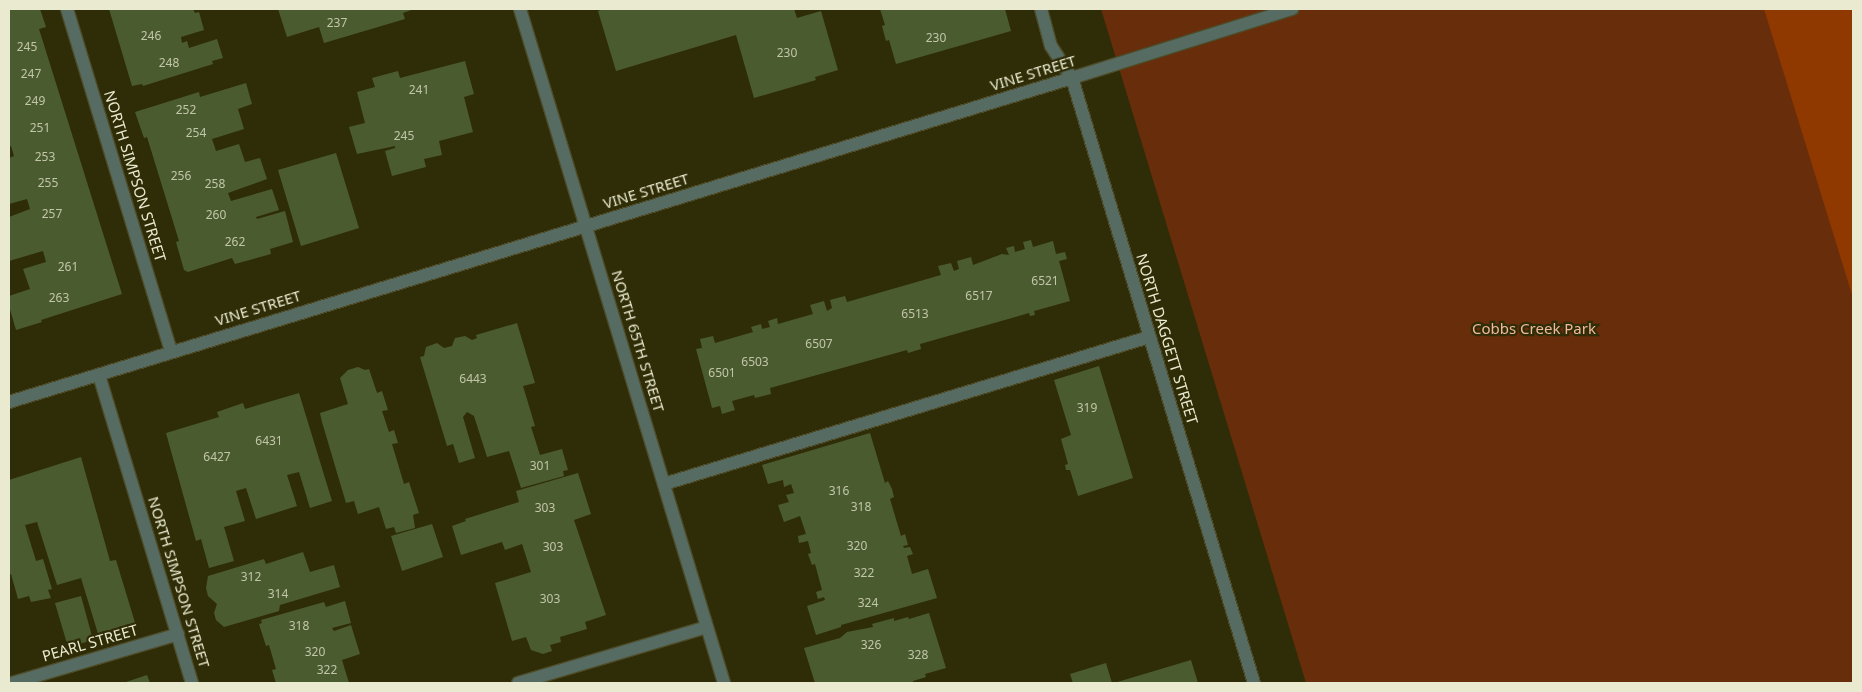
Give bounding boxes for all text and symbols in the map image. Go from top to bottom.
house number: 237 [327,16,347,30]
house number: 246 [141,29,161,43]
house number: 230 [926,31,946,45]
house number: 245 [17,40,37,54]
house number: 230 [777,46,797,60]
street label: VINE STREET [988,51,1078,95]
house number: 248 [159,56,179,70]
house number: 247 [21,67,41,81]
house number: 241 [409,83,429,97]
street label: NORTH SIMPSON STREET [100,88,170,264]
house number: 249 [25,94,45,108]
house number: 252 [176,103,196,117]
house number: 251 [30,121,50,135]
house number: 254 [186,126,206,140]
house number: 245 [394,129,414,143]
house number: 253 [35,150,55,164]
house number: 256 [171,169,191,183]
street label: VINE STREET [601,169,691,213]
house number: 255 [38,176,58,190]
house number: 258 [205,177,225,191]
house number: 257 [42,207,62,221]
house number: 260 [206,208,226,222]
house number: 262 [225,235,245,249]
street label: NORTH DAGGETT STREET [1132,251,1202,427]
house number: 261 [58,260,78,274]
street label: NORTH 65TH STREET [608,268,668,414]
house number: 6521 [1031,274,1059,288]
street label: VINE STREET [213,286,303,330]
house number: 6517 [965,289,993,303]
house number: 263 [49,291,69,305]
house number: 6513 [901,307,929,321]
park label: Cobbs Creek Park [1472,320,1596,338]
house number: 6507 [805,337,833,351]
house number: 6503 [741,355,769,369]
house number: 6501 [708,366,736,380]
house number: 6443 [459,372,487,386]
house number: 319 [1077,401,1097,415]
house number: 6431 [255,434,283,448]
house number: 6427 [203,450,231,464]
house number: 301 [530,459,550,473]
house number: 316 [829,484,849,498]
street label: NORTH SIMPSON STREET [144,494,214,670]
house number: 318 [851,500,871,514]
house number: 303 [535,501,555,515]
house number: 320 [847,539,867,553]
house number: 303 [543,540,563,554]
house number: 322 [854,566,874,580]
house number: 312 [241,570,261,584]
house number: 314 [268,587,288,601]
house number: 303 [540,592,560,606]
house number: 324 [858,596,878,610]
house number: 318 [289,619,309,633]
street label: PEARL STREET [40,621,140,665]
house number: 326 [861,638,881,652]
house number: 320 [305,645,325,659]
house number: 328 [908,648,928,662]
house number: 322 [317,663,337,677]

